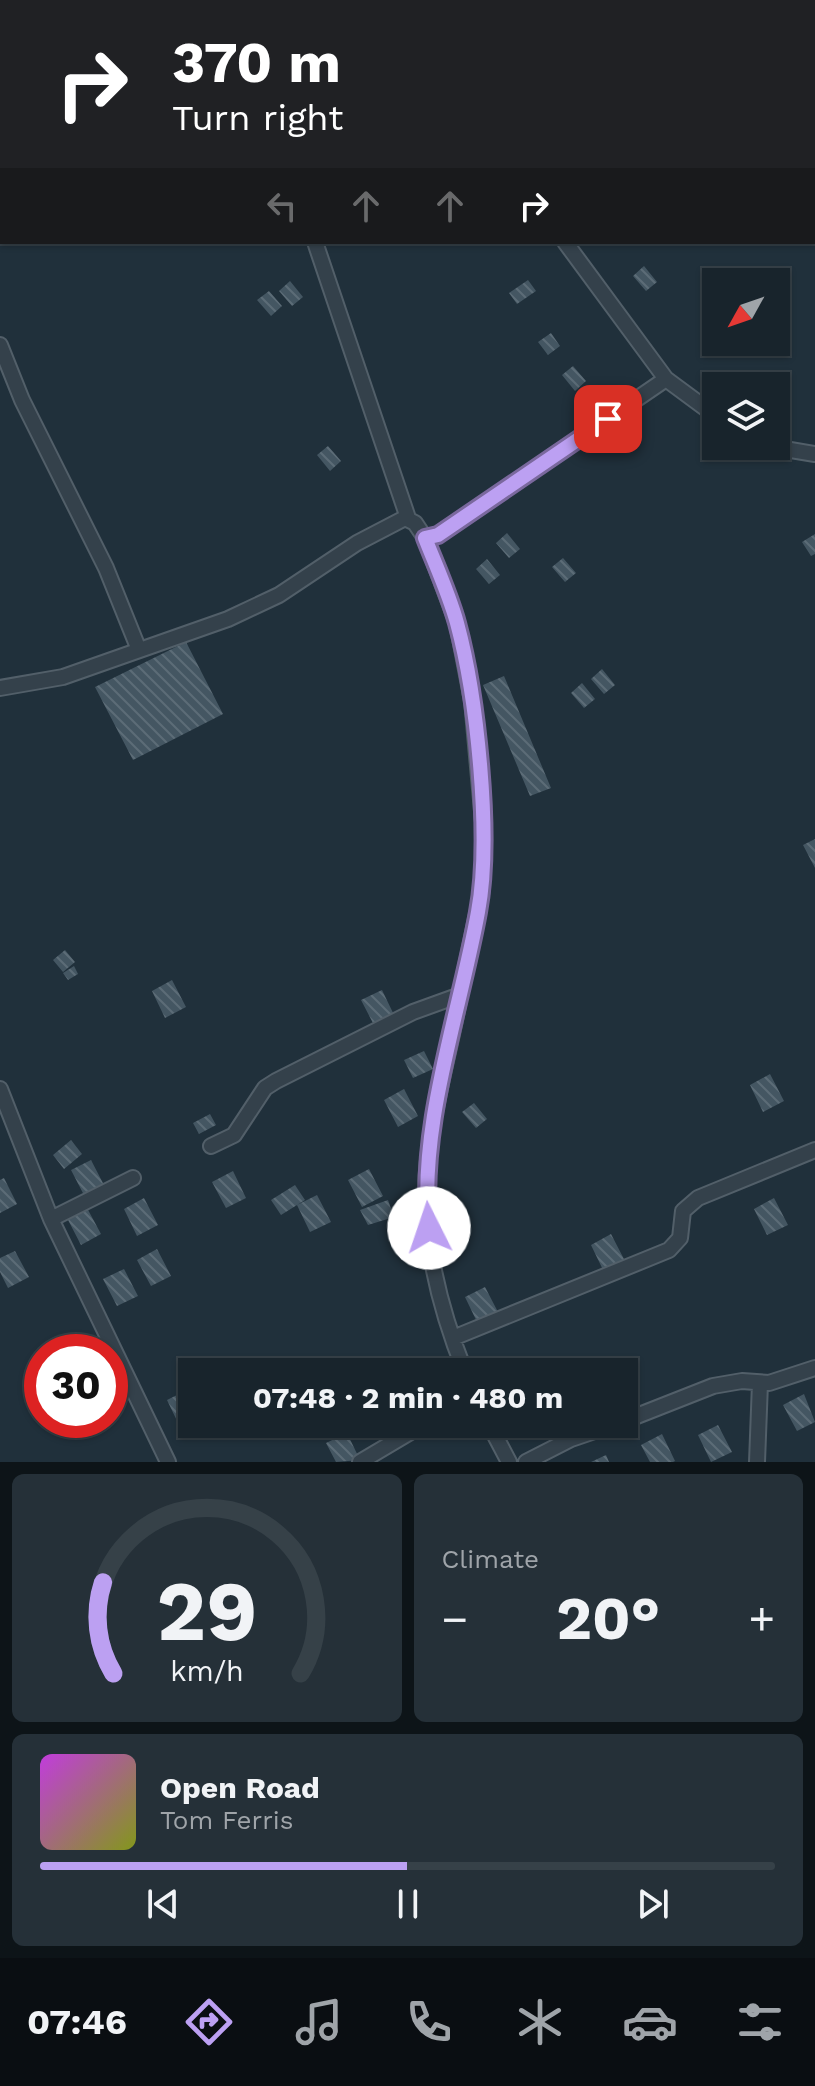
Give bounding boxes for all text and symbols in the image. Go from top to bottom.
text: 370 m [172,30,341,96]
icon: right [40,32,144,136]
text: Turn right [172,97,343,139]
icon: left [260,184,304,228]
icon: ahead [344,184,388,228]
icon: ahead [428,184,472,228]
icon: right [512,184,556,228]
north arrow [702,268,790,356]
map controls [702,268,790,460]
button: layers [702,372,790,460]
pin [574,385,642,453]
icon: arrive [586,397,630,441]
position arrow [387,1186,471,1270]
speed limit sign: 30 [24,1334,128,1438]
text: 07:48 · 2 min · 480 m [253,1380,563,1415]
text: Climate [442,1544,539,1574]
text: 29 [156,1563,257,1660]
text: 20° [556,1583,660,1654]
text: − [442,1593,468,1645]
text: + [748,1593,775,1645]
text: km/h [170,1654,244,1688]
text: Open Road [160,1770,320,1805]
text: Tom Ferris [160,1805,293,1835]
icon: previous [141,1882,185,1926]
icon: pause [386,1882,430,1926]
icon: next [631,1882,675,1926]
icon: directions [181,1994,237,2050]
icon: music [291,1994,347,2050]
icon: phone [401,1994,457,2050]
icon: climate [512,1994,568,2050]
icon: car [622,1994,678,2050]
icon: filters [732,1994,788,2050]
text: 07:46 [27,2001,127,2043]

